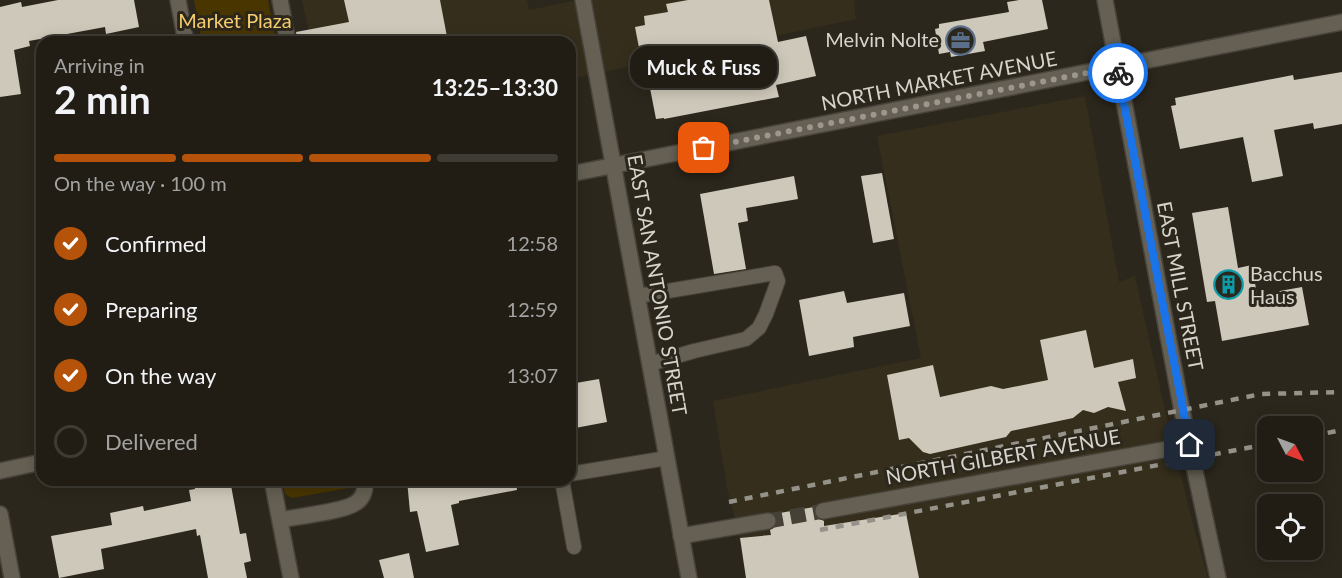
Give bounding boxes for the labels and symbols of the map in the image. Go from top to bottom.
park label: Market Plaza [178,8,292,32]
office icon: Melvin Nolte [944,24,976,56]
place label: Melvin Nolte [825,27,939,51]
courier [1088,43,1148,103]
street label: NORTH MARKET AVENUE [819,45,1059,115]
callout: Muck & Fuss [630,46,777,88]
pin [678,122,729,173]
street label: EAST SAN ANTONIO STREET [623,153,693,417]
street label: EAST MILL STREET [1153,199,1209,373]
place label: Bacchus Haus [1250,261,1323,308]
building icon: Bacchus Haus [1213,269,1245,301]
north arrow [1257,416,1323,482]
pin [1164,419,1215,470]
street label: NORTH GILBERT AVENUE [884,424,1122,488]

